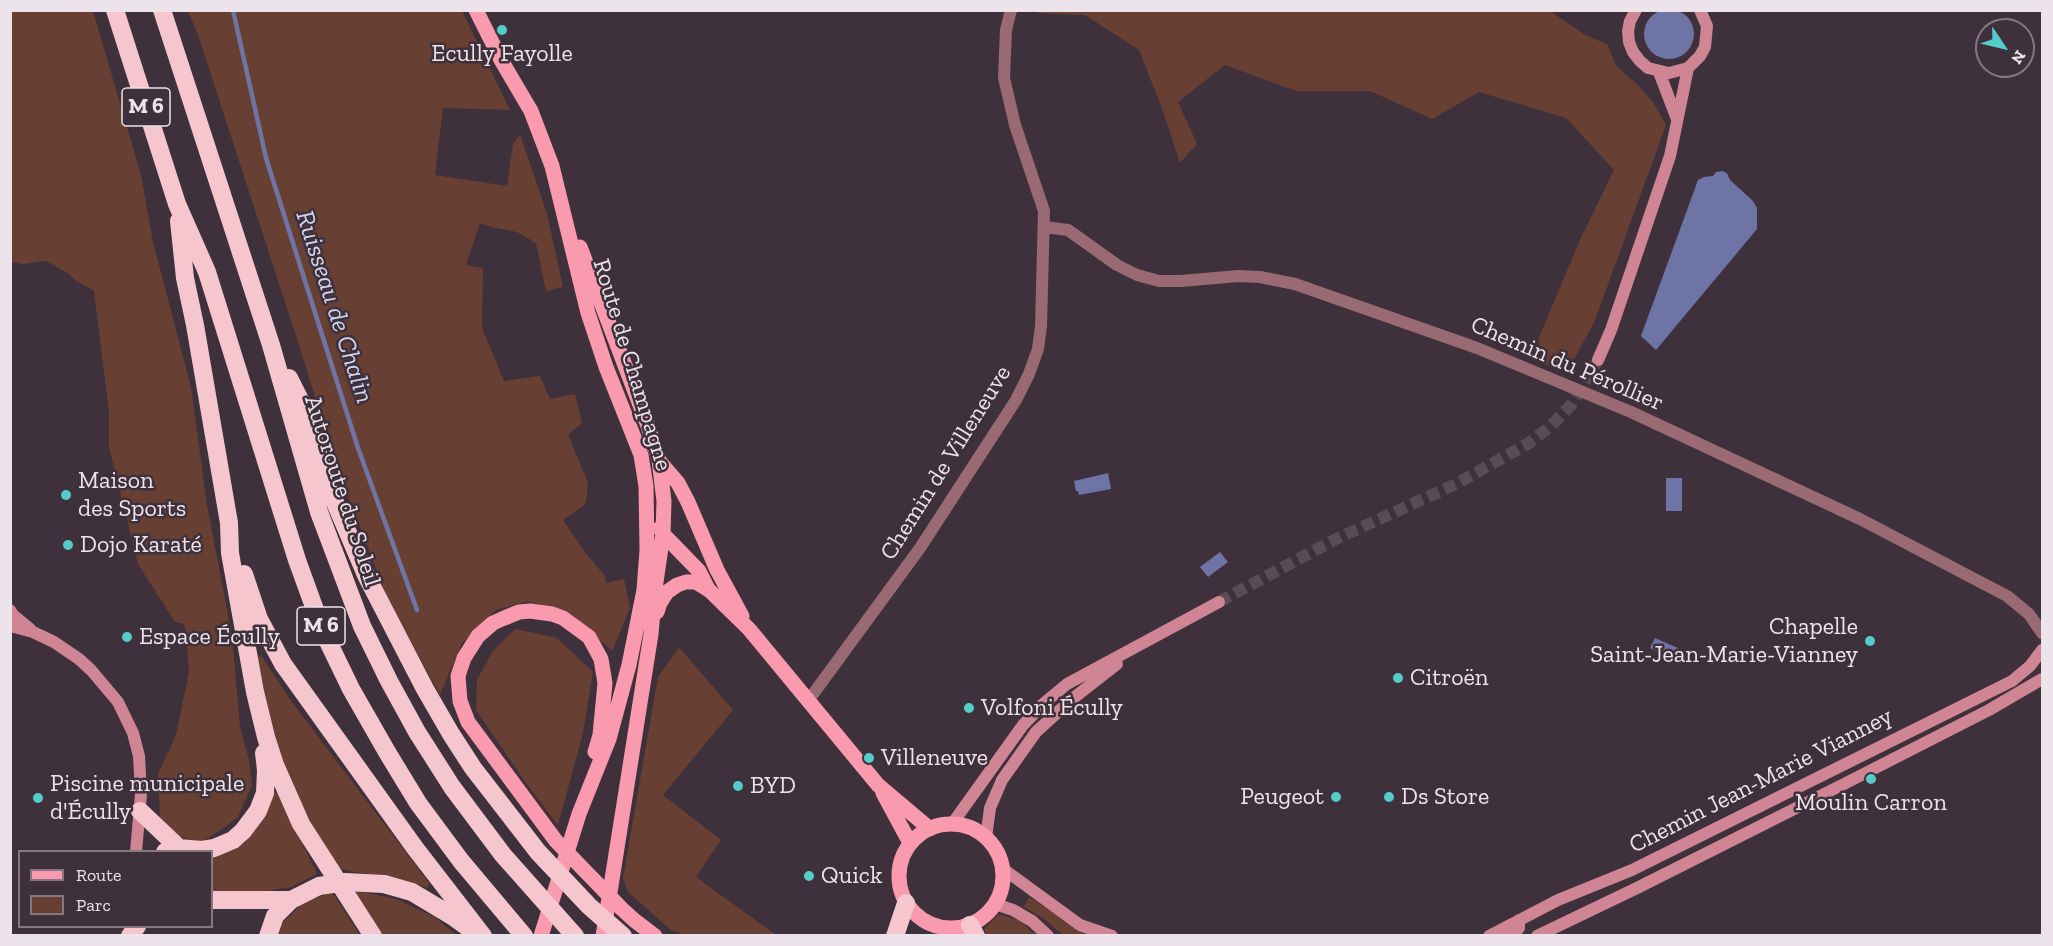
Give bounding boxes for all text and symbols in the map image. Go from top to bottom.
north arrow [1975,18,2035,78]
marker: Ecully Fayolle [495,23,509,37]
place label: Ecully Fayolle [431,40,573,68]
text: N [2007,47,2030,68]
road number: M 6 [122,88,170,126]
water label: Ruisseau de Chalin [288,207,380,407]
street label: Route de Champagne [586,256,678,474]
street label: Chemin du Pérollier [1466,310,1668,418]
street label: Chemin de Villeneuve [874,360,1018,566]
street label: Autoroute du Soleil [298,392,386,590]
place label: Maison des Sports [78,467,186,523]
marker: Maison des Sports [59,488,73,502]
place label: Dojo Karaté [80,531,202,559]
marker: Dojo Karaté [61,538,75,552]
road number: M 6 [297,607,345,645]
place label: Chapelle Saint-Jean-Marie-Vianney [1590,613,1858,669]
place label: Espace Écully [139,623,280,651]
marker: Espace Écully [120,630,134,644]
marker: Chapelle Saint-Jean-Marie-Vianney [1863,634,1877,648]
place label: Citroën [1410,664,1489,692]
marker: Citroën [1391,671,1405,685]
place label: Volfoni Écully [981,694,1123,722]
marker: Volfoni Écully [962,701,976,715]
street label: Chemin Jean-Marie Vianney [1625,702,1897,860]
place label: Villeneuve [881,744,988,772]
marker: Villeneuve [862,751,876,765]
place label: Piscine municipale d'Écully [50,770,244,826]
place label: BYD [750,772,796,800]
marker: Moulin Carron [1864,772,1878,786]
marker: BYD [731,779,745,793]
place label: Peugeot [1240,783,1324,811]
place label: Ds Store [1401,783,1489,811]
place label: Moulin Carron [1795,789,1947,817]
marker: Peugeot [1329,790,1343,804]
marker: Ds Store [1382,790,1396,804]
marker: Piscine municipale d'Écully [31,791,45,805]
legend [18,850,213,928]
place label: Quick [821,862,882,890]
text: Route [76,864,121,886]
marker: Quick [802,869,816,883]
text: Parc [76,894,111,916]

